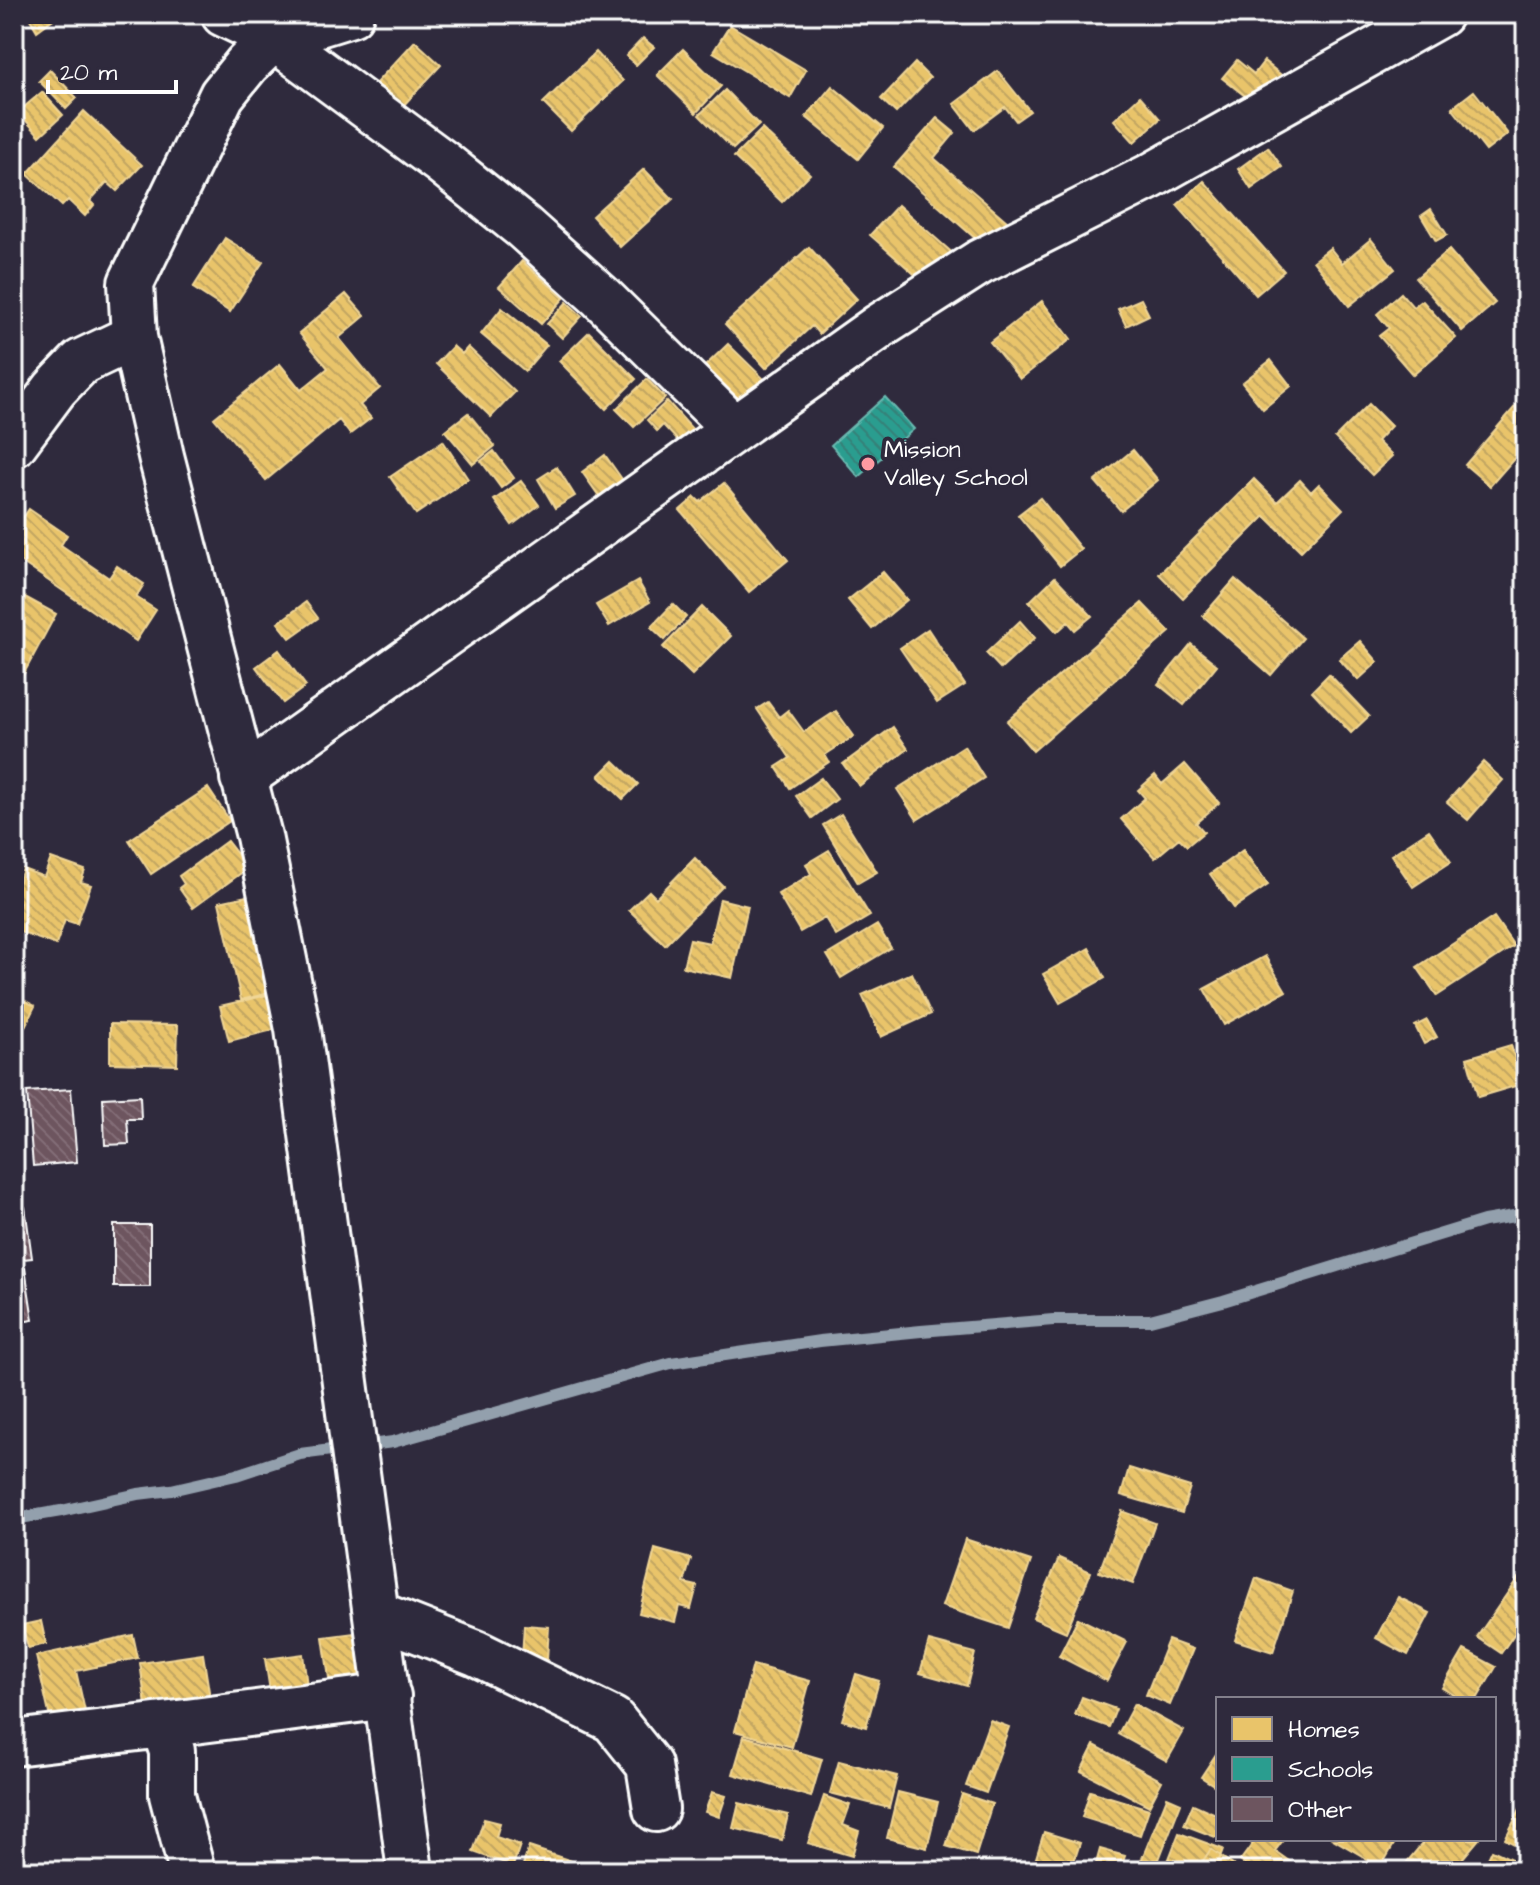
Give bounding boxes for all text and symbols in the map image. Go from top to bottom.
scale bar [48,44,176,94]
text: 20 m [60,56,117,90]
place label: Mission Valley School [884,433,1028,496]
marker: Mission Valley School [859,455,877,473]
legend [1216,1697,1496,1841]
text: Homes [1288,1713,1360,1747]
text: Schools [1288,1753,1373,1787]
text: Other [1288,1793,1352,1827]

